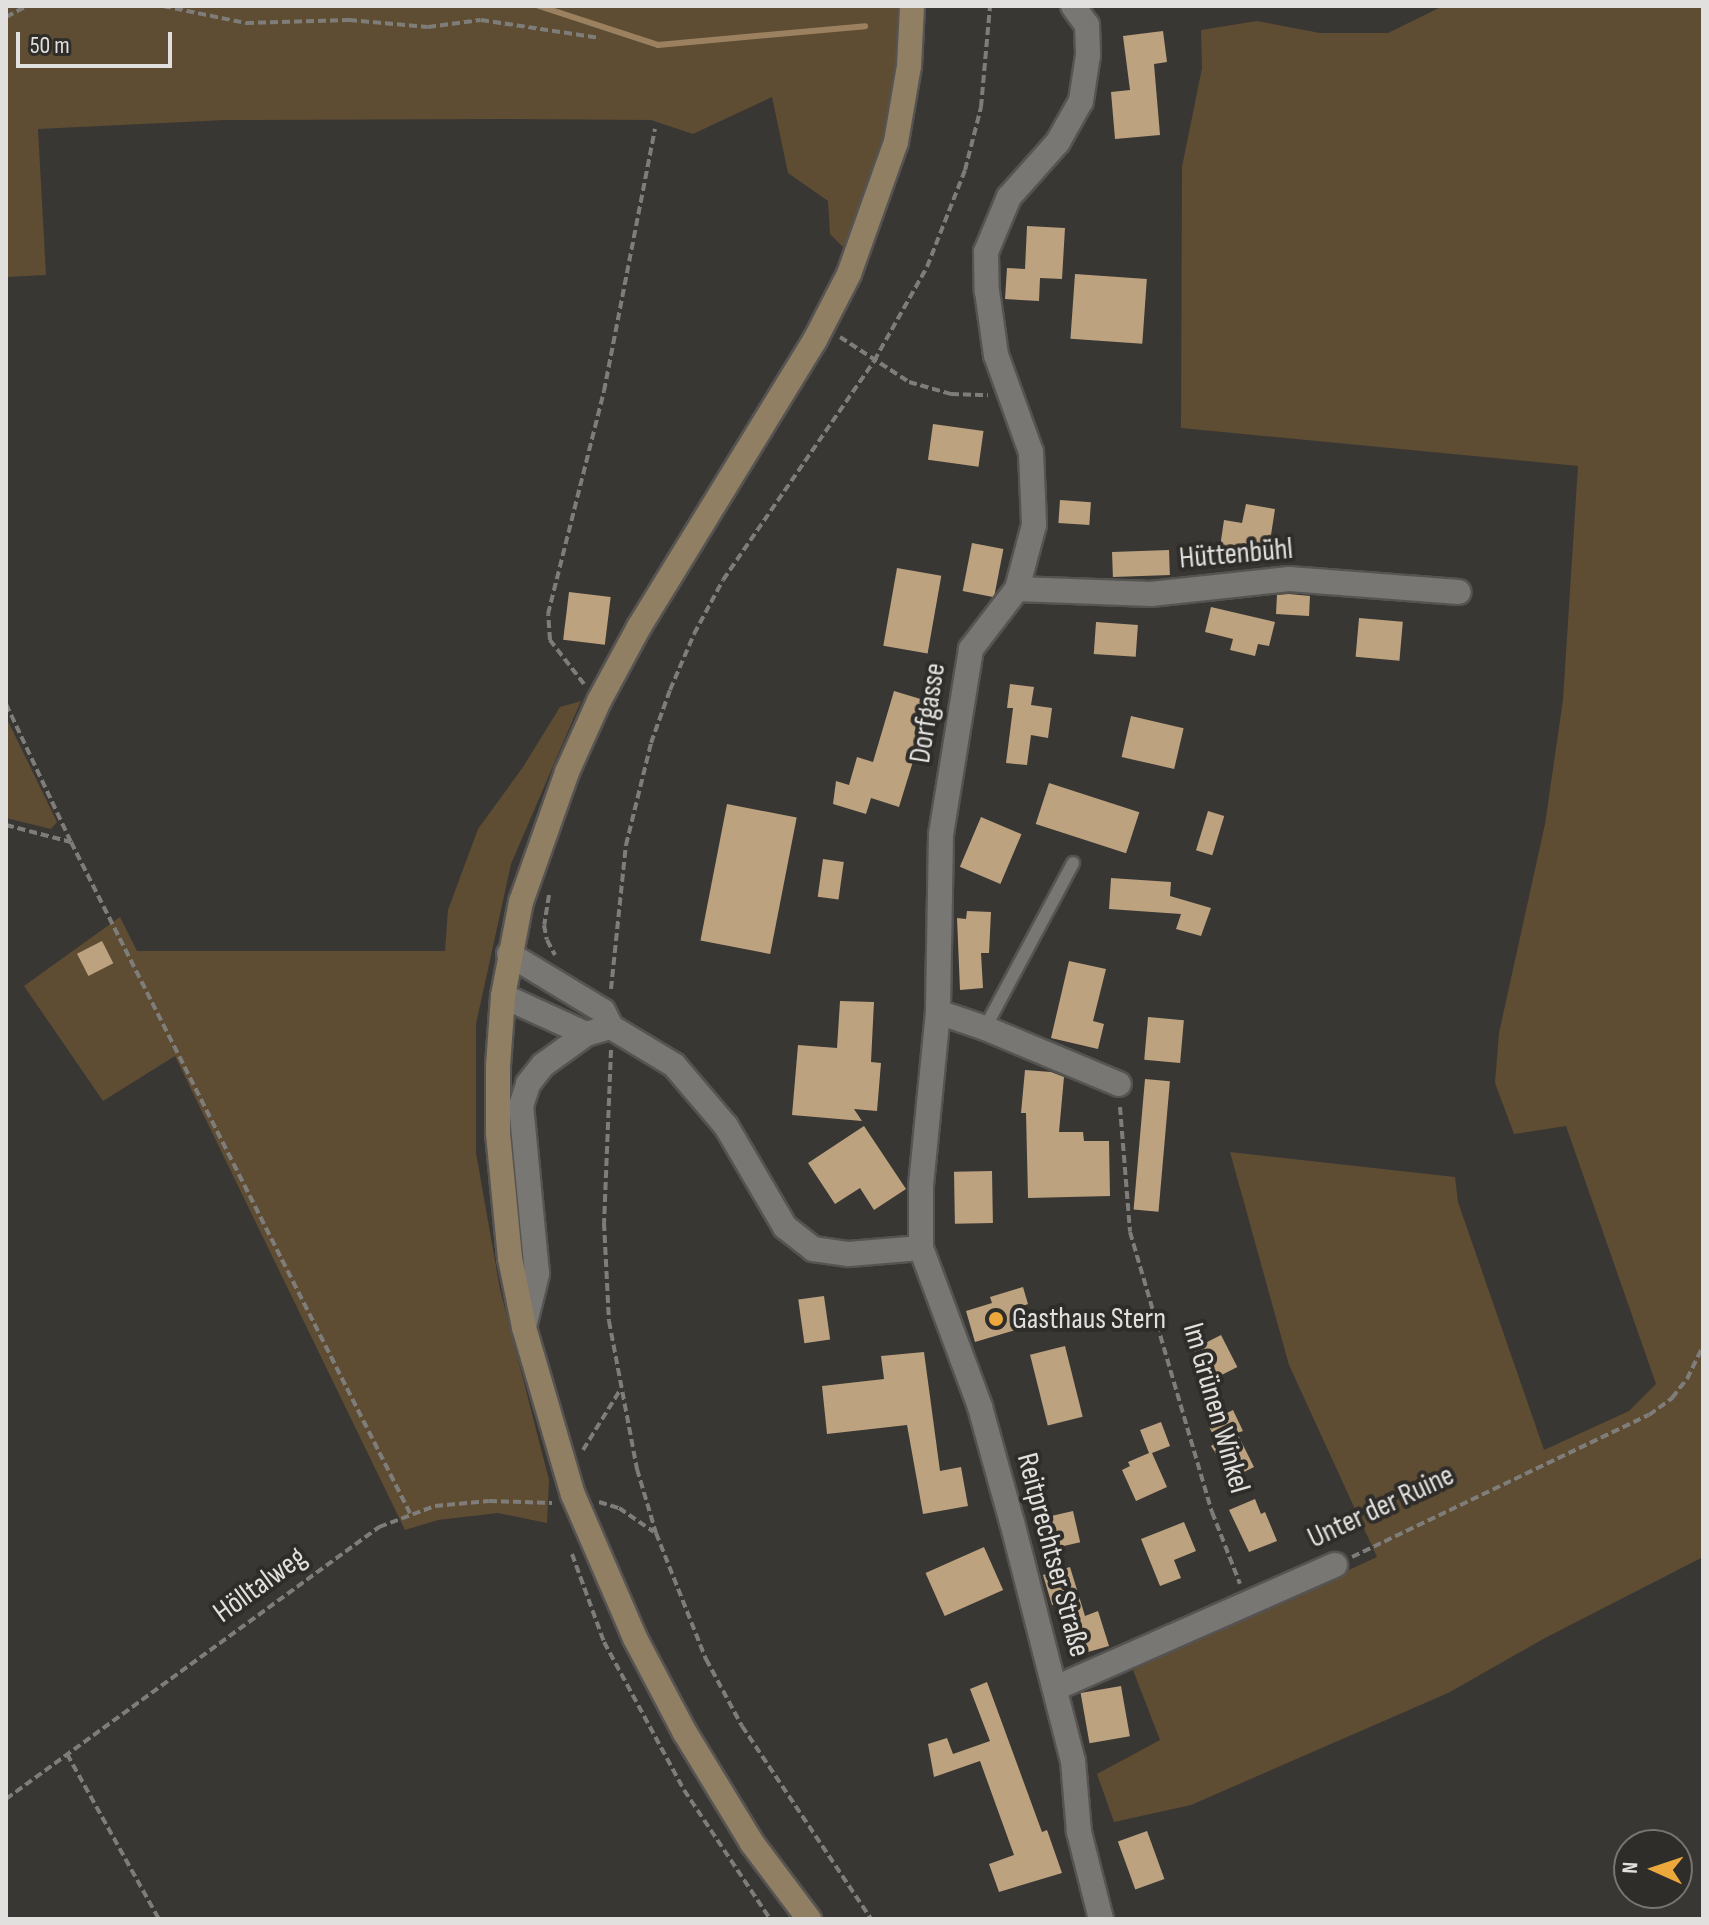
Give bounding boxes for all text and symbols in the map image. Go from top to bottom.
scale bar [20,16,176,66]
text: 50 m [30,31,70,60]
street label: Hüttenbühl [1178,531,1294,577]
street label: Dorfgasse [902,660,954,766]
place label: Gasthaus Stern [1012,1301,1166,1337]
marker: Gasthaus Stern [987,1310,1005,1328]
street label: Im Grünen Winkel [1175,1319,1257,1497]
street label: Reitprechtser Straße [1009,1449,1097,1661]
street label: Unter der Ruine [1302,1457,1460,1557]
street label: Hölltalweg [207,1539,313,1631]
north arrow [1613,1829,1693,1909]
text: N [1617,1861,1644,1874]

